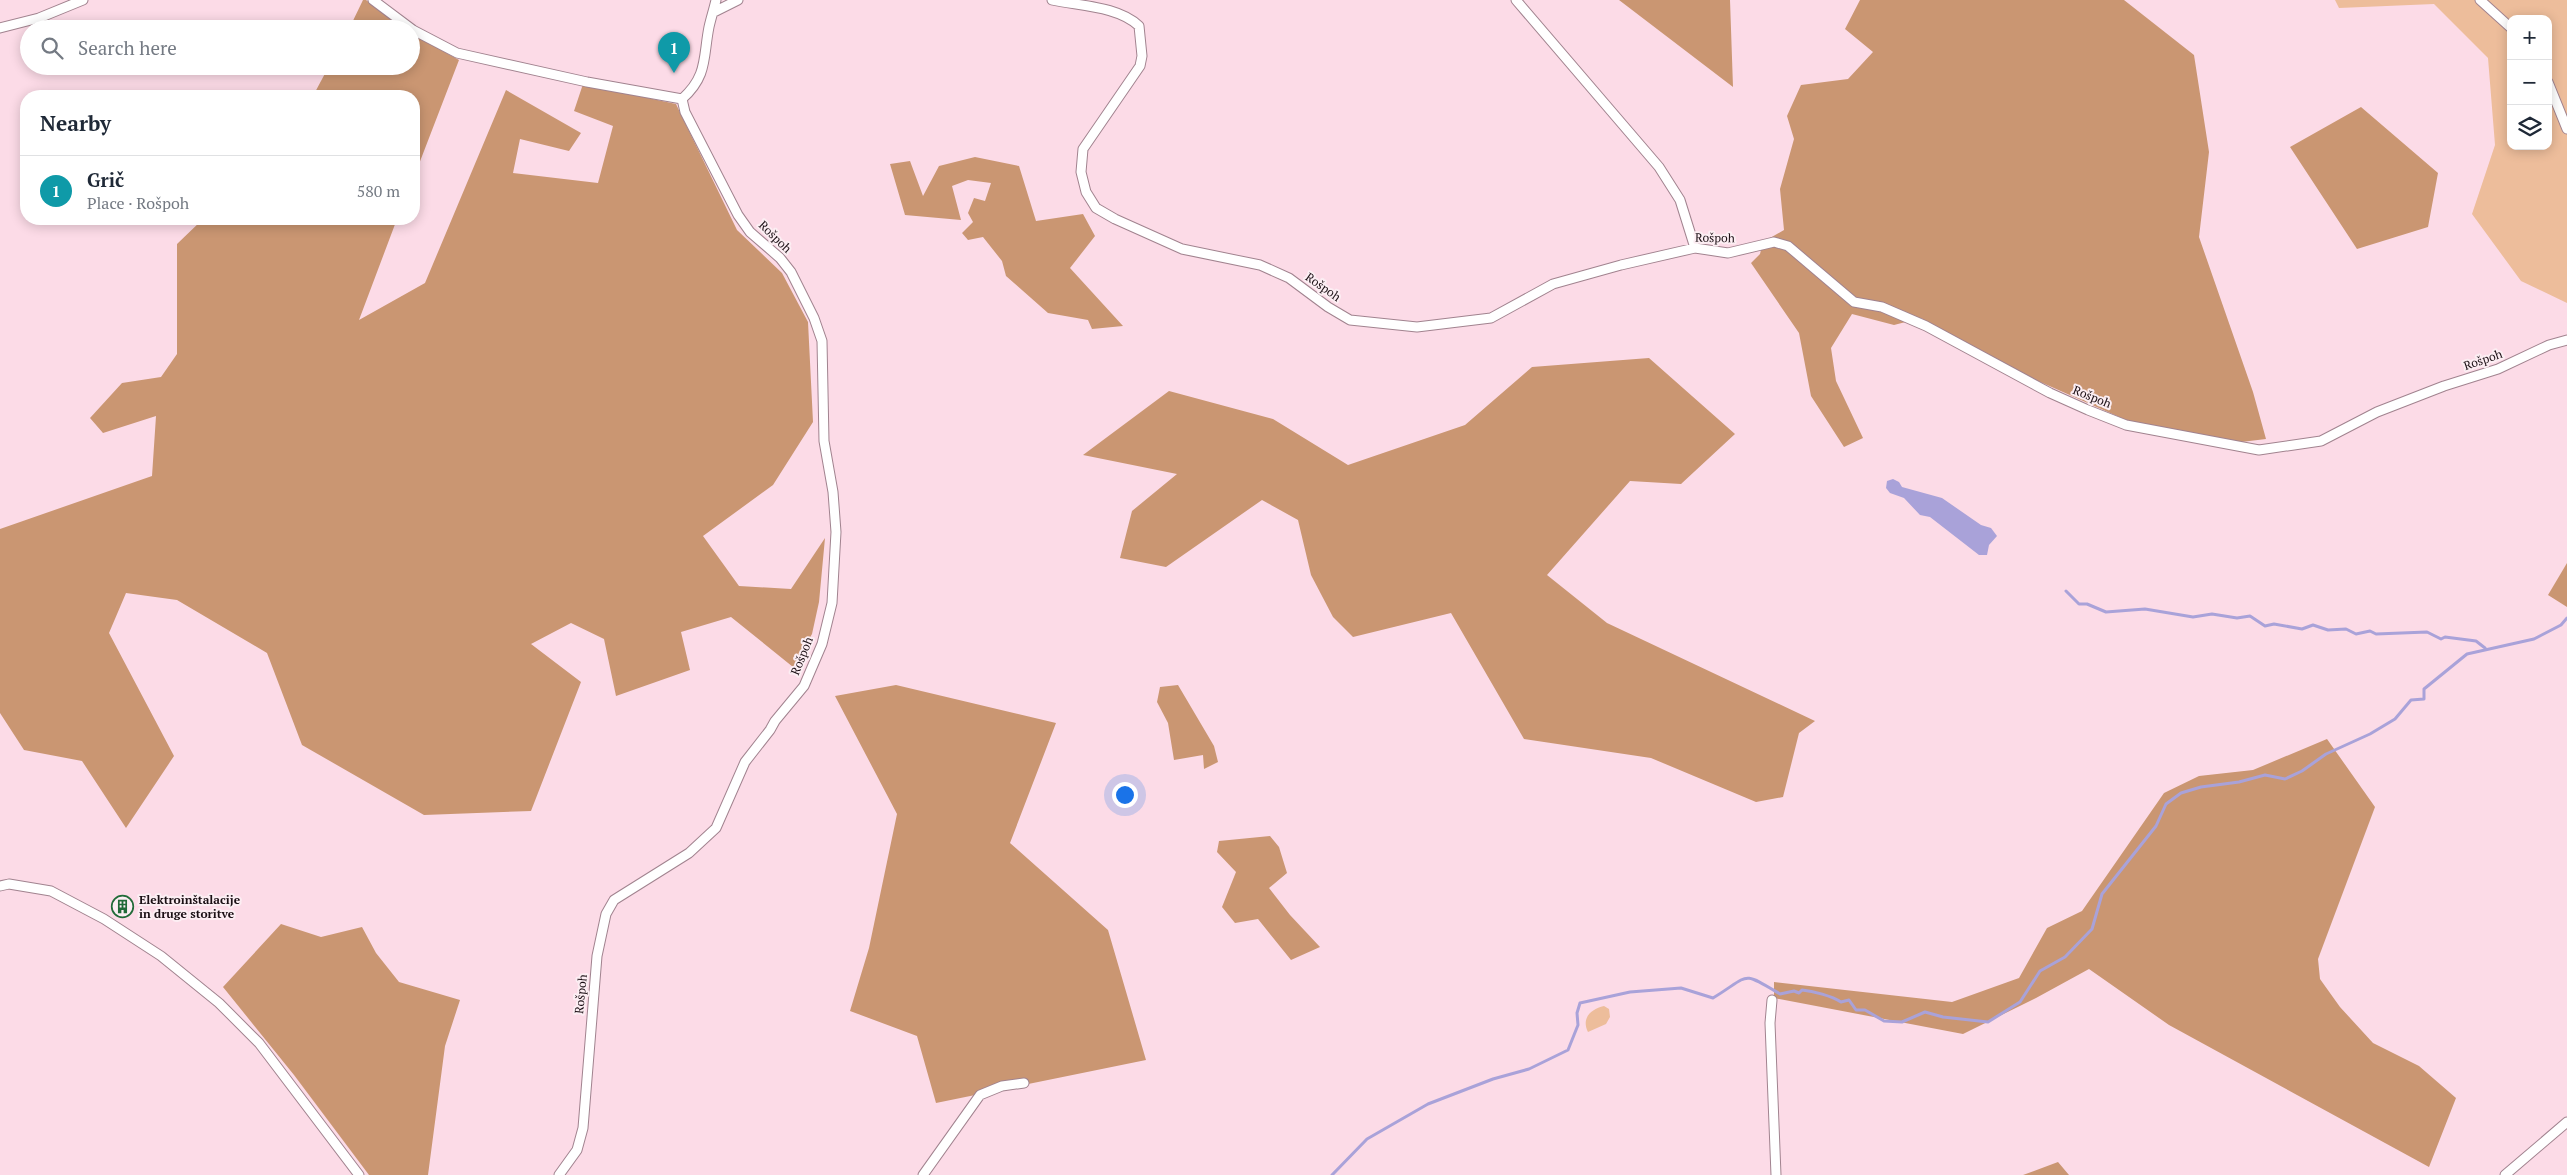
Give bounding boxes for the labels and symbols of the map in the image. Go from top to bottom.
pin: 1 [658,32,690,73]
street label: Rošpoh [756,217,795,256]
street label: Rošpoh [1695,230,1735,245]
street label: Rošpoh [1303,269,1344,304]
street label: Rošpoh [2462,346,2504,373]
street label: Rošpoh [2071,382,2113,411]
street label: Rošpoh [787,635,816,677]
your location [1112,782,1138,808]
place label: Elektroinštalacije in druge storitve [139,892,241,921]
building icon: Elektroinštalacije in druge storitve [111,895,135,919]
street label: Rošpoh [571,973,590,1014]

